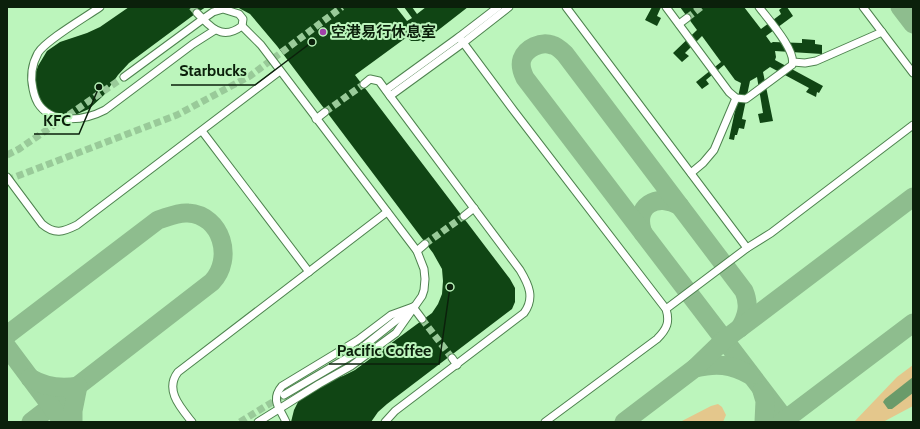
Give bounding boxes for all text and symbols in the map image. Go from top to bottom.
place label: 空港易行休息室 [331,23,436,41]
marker: 空港易行休息室 [318,27,328,37]
callout: Starbucks [171,57,255,85]
text: Starbucks [179,61,247,80]
callout: KFC [34,106,79,134]
text: KFC [43,111,71,130]
callout: Pacific Coffee [329,336,439,364]
text: Pacific Coffee [337,341,431,360]

